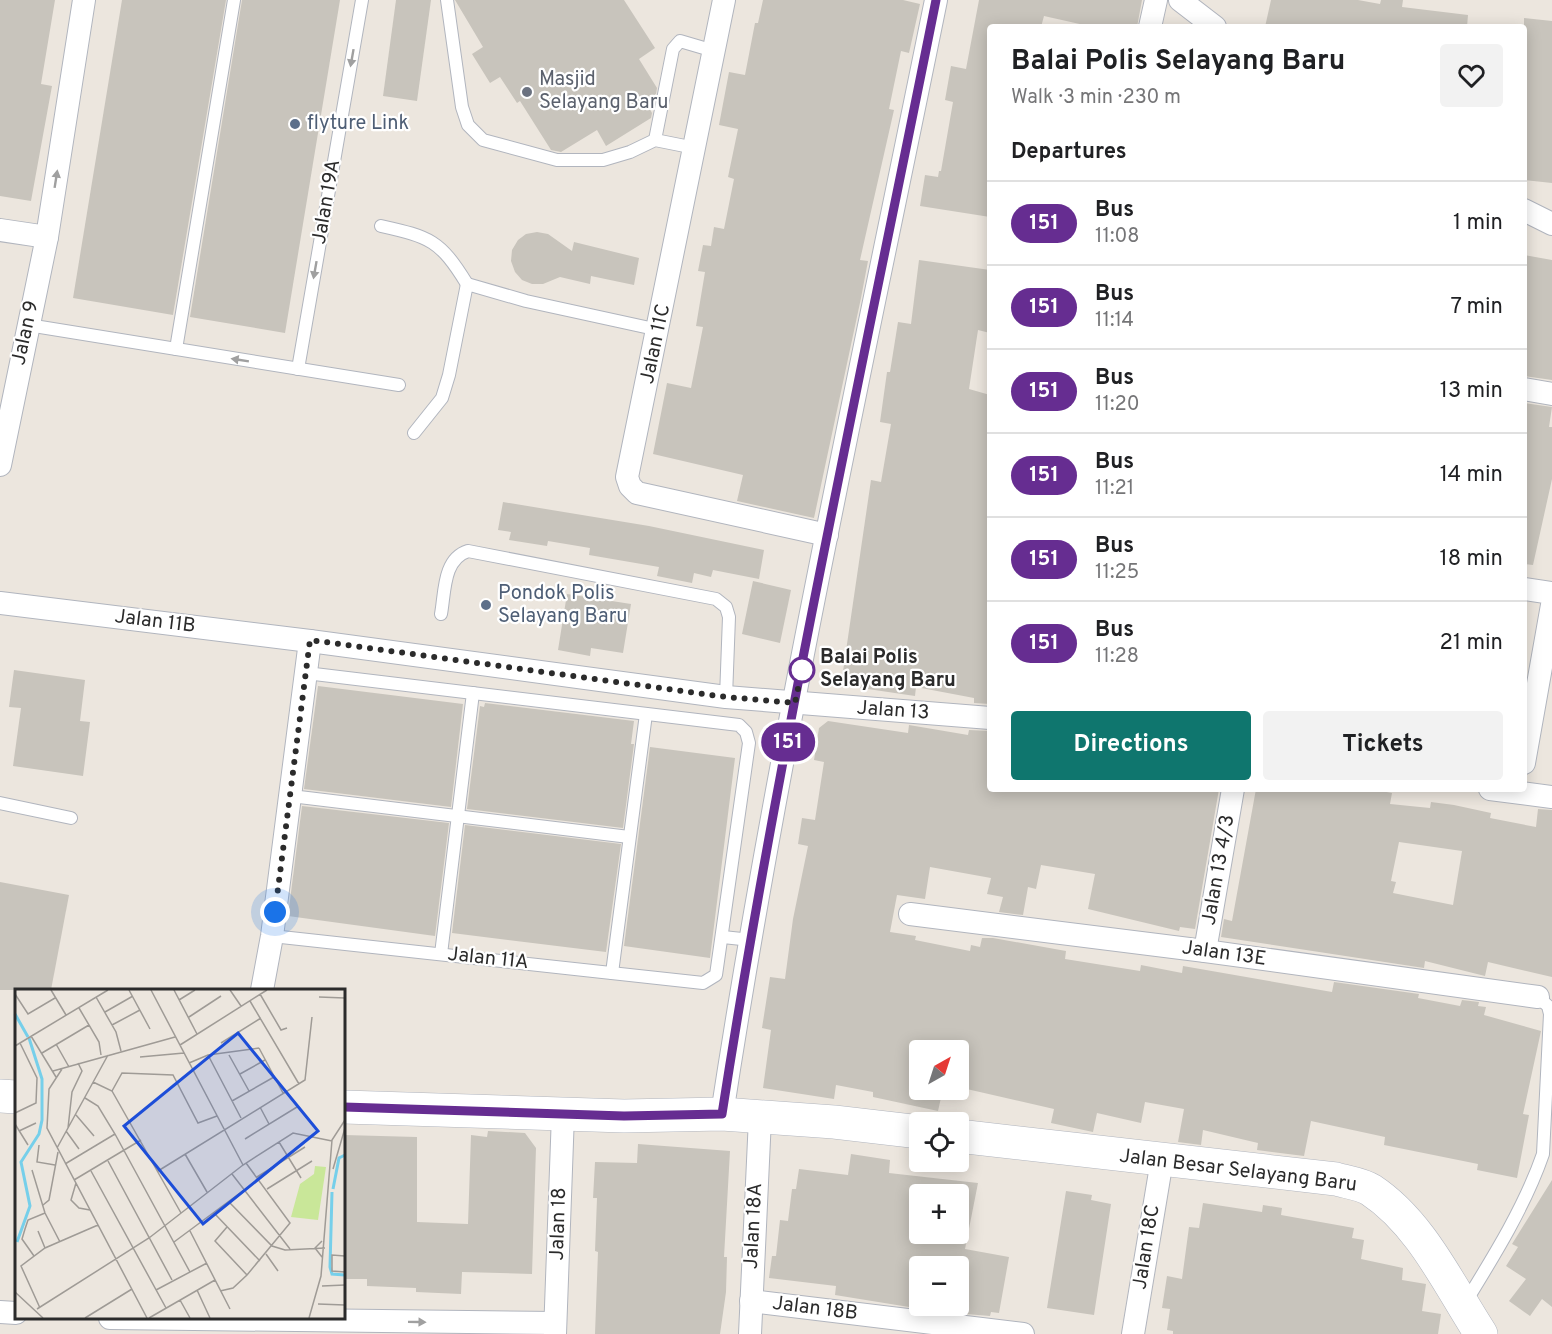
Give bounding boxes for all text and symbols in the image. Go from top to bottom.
text: Balai Polis Selayang Baru [1011,44,1345,80]
button: heart [1440,44,1503,107]
one-way arrow [348,48,357,67]
place label: Masjid Selayang Baru [539,67,669,116]
marker: Masjid Selayang Baru [520,85,534,99]
text: Walk · 3 min · 230 m [1011,85,1181,111]
place label: flyture Link [307,111,409,137]
marker: flyture Link [288,117,302,131]
text: Departures [1011,139,1127,166]
street label: Jalan 19A [307,158,347,246]
one-way arrow [52,169,61,188]
text: Bus [1095,197,1134,224]
text: 151 [1029,210,1059,237]
text: 1 min [1453,210,1503,237]
text: 11:08 [1095,224,1139,250]
one-way arrow [310,261,319,280]
text: Bus [1095,281,1134,308]
text: 151 [1029,294,1059,321]
text: 7 min [1451,294,1503,321]
street label: Jalan 9 [6,298,46,368]
street label: Jalan 11C [635,302,677,386]
text: 11:14 [1095,308,1134,334]
one-way arrow [230,355,249,364]
text: Bus [1095,365,1134,392]
text: 151 [1029,378,1059,405]
text: 13 min [1440,378,1503,405]
text: 11:20 [1095,392,1140,418]
text: Bus [1095,449,1134,476]
text: 151 [1029,462,1059,489]
text: 14 min [1440,462,1503,489]
text: 11:21 [1095,476,1134,502]
text: Bus [1095,533,1134,560]
text: 151 [1029,546,1059,573]
text: 18 min [1440,546,1503,573]
text: 11:25 [1095,560,1139,586]
place label: Pondok Polis Selayang Baru [498,581,628,630]
marker: Pondok Polis Selayang Baru [479,598,493,612]
street label: Jalan 11B [113,604,197,640]
text: Bus [1095,617,1134,644]
text: 151 [1029,630,1059,657]
text: 21 min [1440,630,1503,657]
text: 11:28 [1095,644,1139,670]
place label: Balai Polis Selayang Baru [820,645,956,694]
marker: Balai Polis Selayang Baru [789,657,815,683]
street label: Jalan 13 [856,695,930,727]
button: Directions [1011,711,1251,780]
button: Tickets [1263,711,1503,780]
line badge: 151 [754,722,822,762]
text: 151 [773,729,803,756]
street label: Jalan 13 4/3 [1196,813,1242,927]
your location [260,897,290,927]
street label: Jalan 13E [1180,935,1268,973]
street label: Jalan 11A [446,942,530,976]
inset map [15,989,345,1319]
north arrow [909,1040,969,1100]
map controls [909,1040,969,1316]
button: locate [909,1112,969,1172]
street label: Jalan Besar Selayang Baru [1118,1144,1358,1198]
street label: Jalan 18A [739,1182,769,1270]
button: + [909,1184,969,1244]
street label: Jalan 18 [545,1187,573,1261]
street label: Jalan 18C [1127,1203,1167,1291]
button: − [909,1256,969,1316]
street label: Jalan 18B [771,1291,859,1327]
one-way arrow [408,1317,427,1327]

